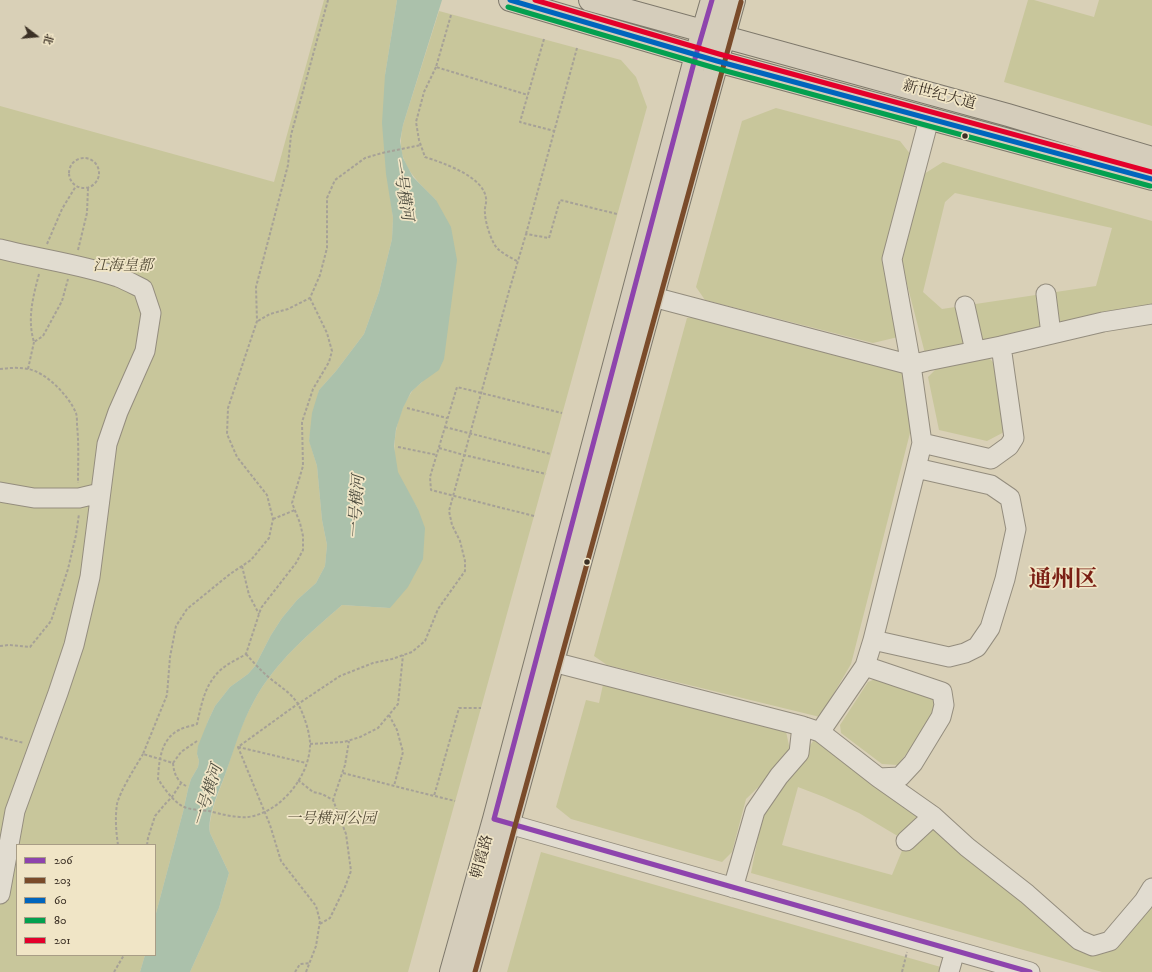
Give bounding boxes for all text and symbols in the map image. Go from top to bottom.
north arrow [16,16,56,56]
text: 北 [39,32,56,47]
street label: 新世纪大道 [900,78,978,114]
unlabelled marker [960,131,970,141]
water label: 一号横河 [387,156,415,222]
park label: 江海皇都 [93,258,153,276]
water label: 一号横河 [346,474,370,540]
unlabelled marker [582,557,592,567]
district label: 通州区 [1029,567,1097,595]
water label: 一号横河 [190,763,228,829]
park label: 一号横河公园 [286,811,376,829]
street label: 朝霞路 [468,833,498,881]
legend [16,844,156,956]
text: 206 [54,853,73,868]
text: 203 [54,873,71,888]
text: 60 [54,893,67,908]
text: 80 [54,913,66,928]
text: 201 [54,933,71,948]

